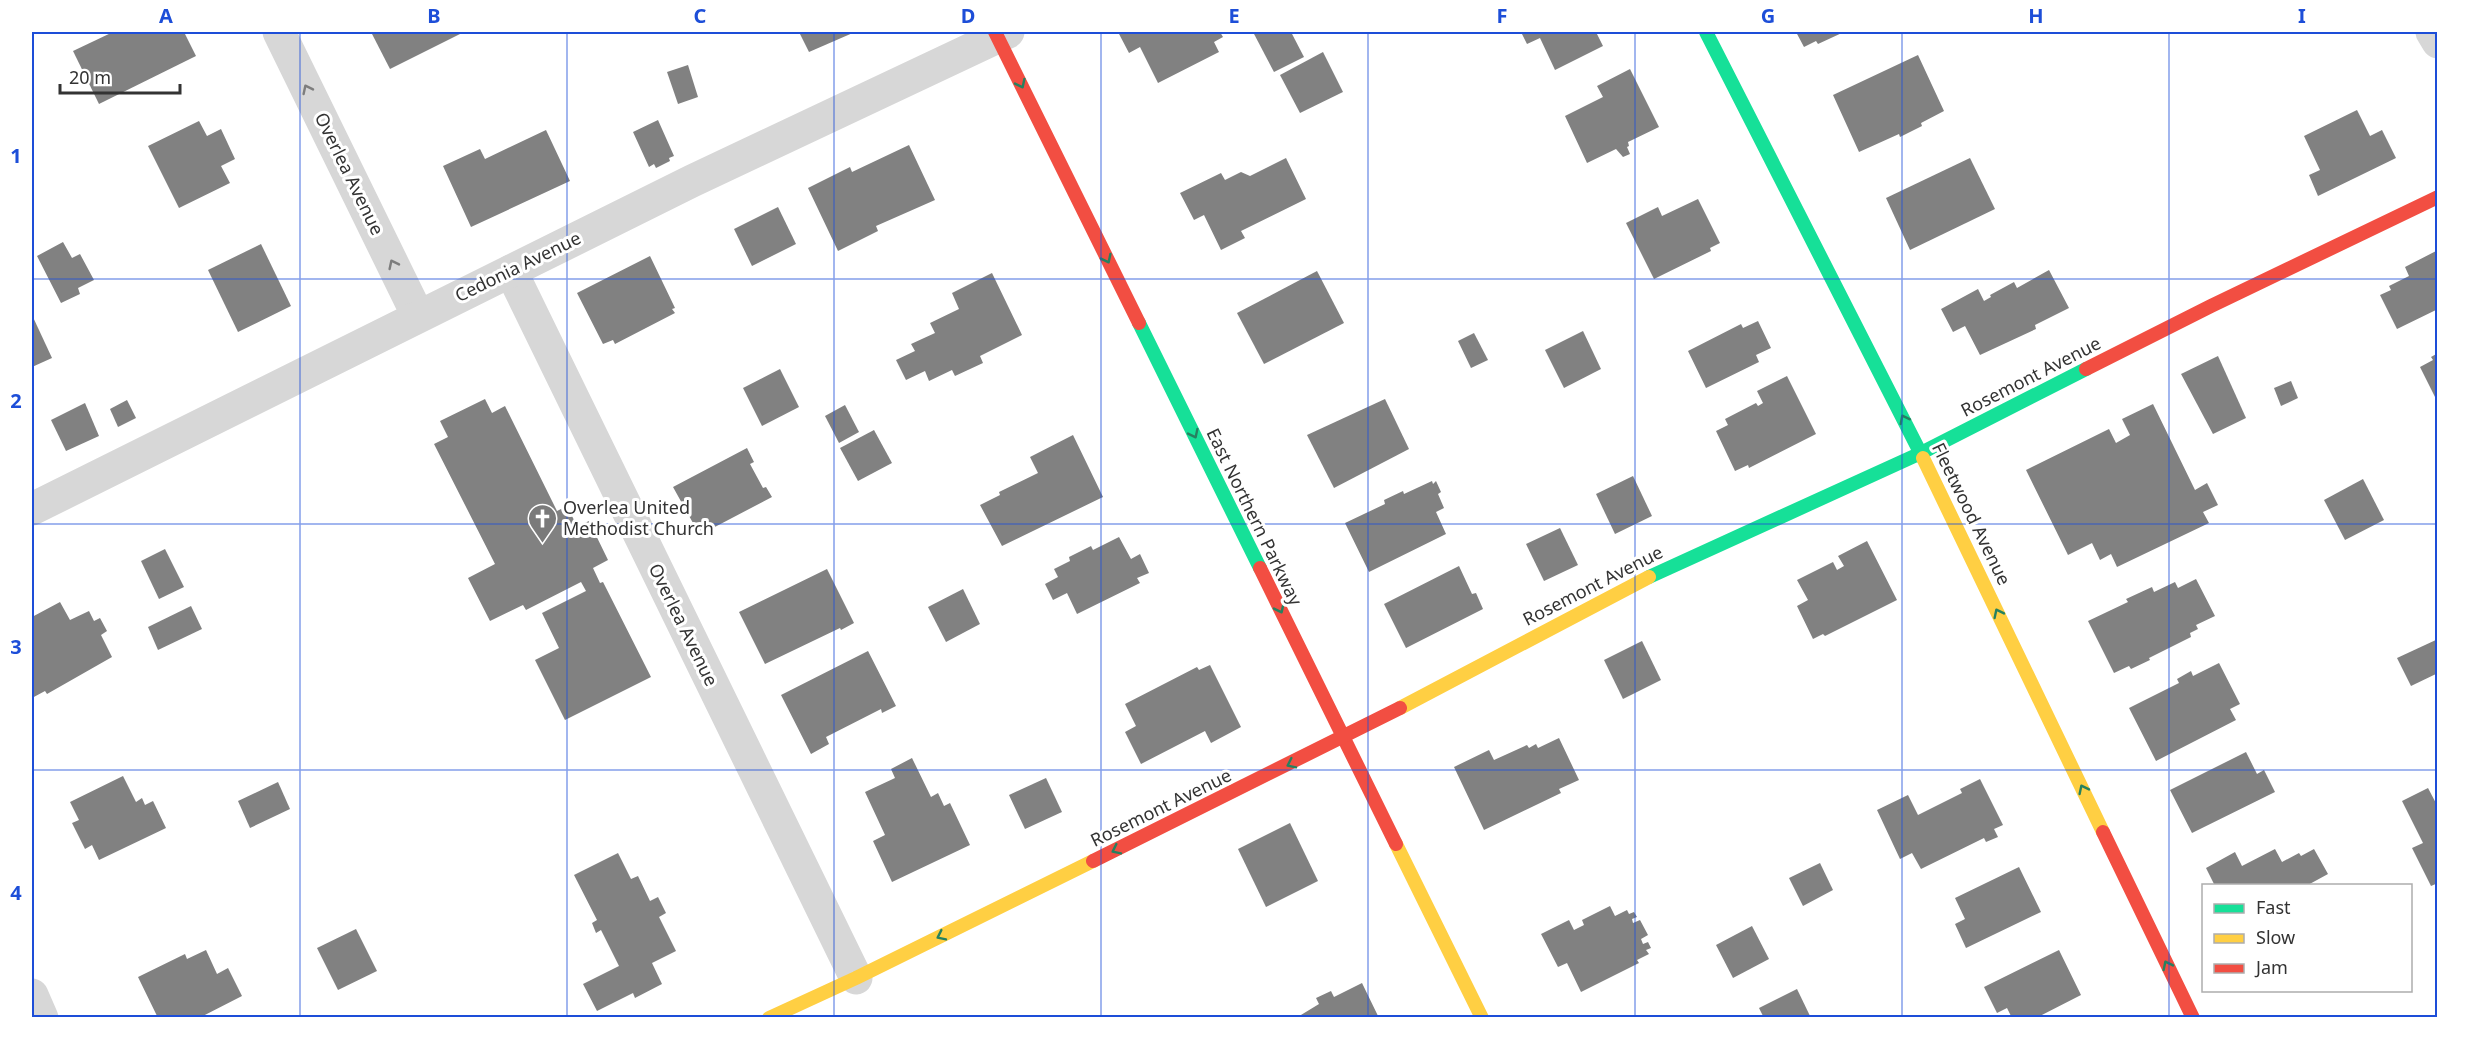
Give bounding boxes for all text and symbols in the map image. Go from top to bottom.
text: A [159,2,173,29]
text: B [427,2,441,29]
text: C [694,2,707,29]
text: D [961,2,975,29]
text: E [1228,2,1240,29]
text: F [1497,2,1507,29]
text: G [1761,2,1775,29]
text: H [2028,2,2044,29]
text: I [2298,2,2306,29]
scale bar [60,57,180,95]
text: 20 m [69,65,111,89]
one-way arrow [1014,78,1026,89]
one-way arrow [303,84,315,95]
street label: Overlea Avenue [310,108,390,239]
text: 1 [10,142,22,169]
street label: Cedonia Avenue [451,225,584,307]
one-way arrow [1100,253,1112,264]
one-way arrow [388,259,400,270]
street label: Rosemont Avenue [1956,330,2105,422]
text: 2 [10,387,22,414]
one-way arrow [1900,415,1911,425]
street label: East Northern Parkway [1202,424,1309,610]
one-way arrow [1186,427,1198,438]
street label: Fleetwood Avenue [1927,438,2017,589]
place label: Overlea United Methodist Church [563,495,714,540]
church icon: Overlea United Methodist Church [526,502,558,544]
street label: Rosemont Avenue [1518,539,1667,631]
street label: Overlea Avenue [644,559,724,690]
one-way arrow [1272,602,1284,613]
one-way arrow [1994,609,2006,620]
text: 3 [10,633,22,660]
one-way arrow [1286,756,1297,768]
street label: Rosemont Avenue [1086,763,1235,852]
one-way arrow [2078,784,2090,795]
one-way arrow [1111,842,1122,854]
text: 4 [10,879,22,906]
legend [2202,884,2412,992]
text: Fast [2256,895,2291,919]
text: Slow [2256,925,2295,949]
one-way arrow [937,929,947,940]
text: Jam [2254,955,2288,979]
one-way arrow [2163,960,2175,971]

